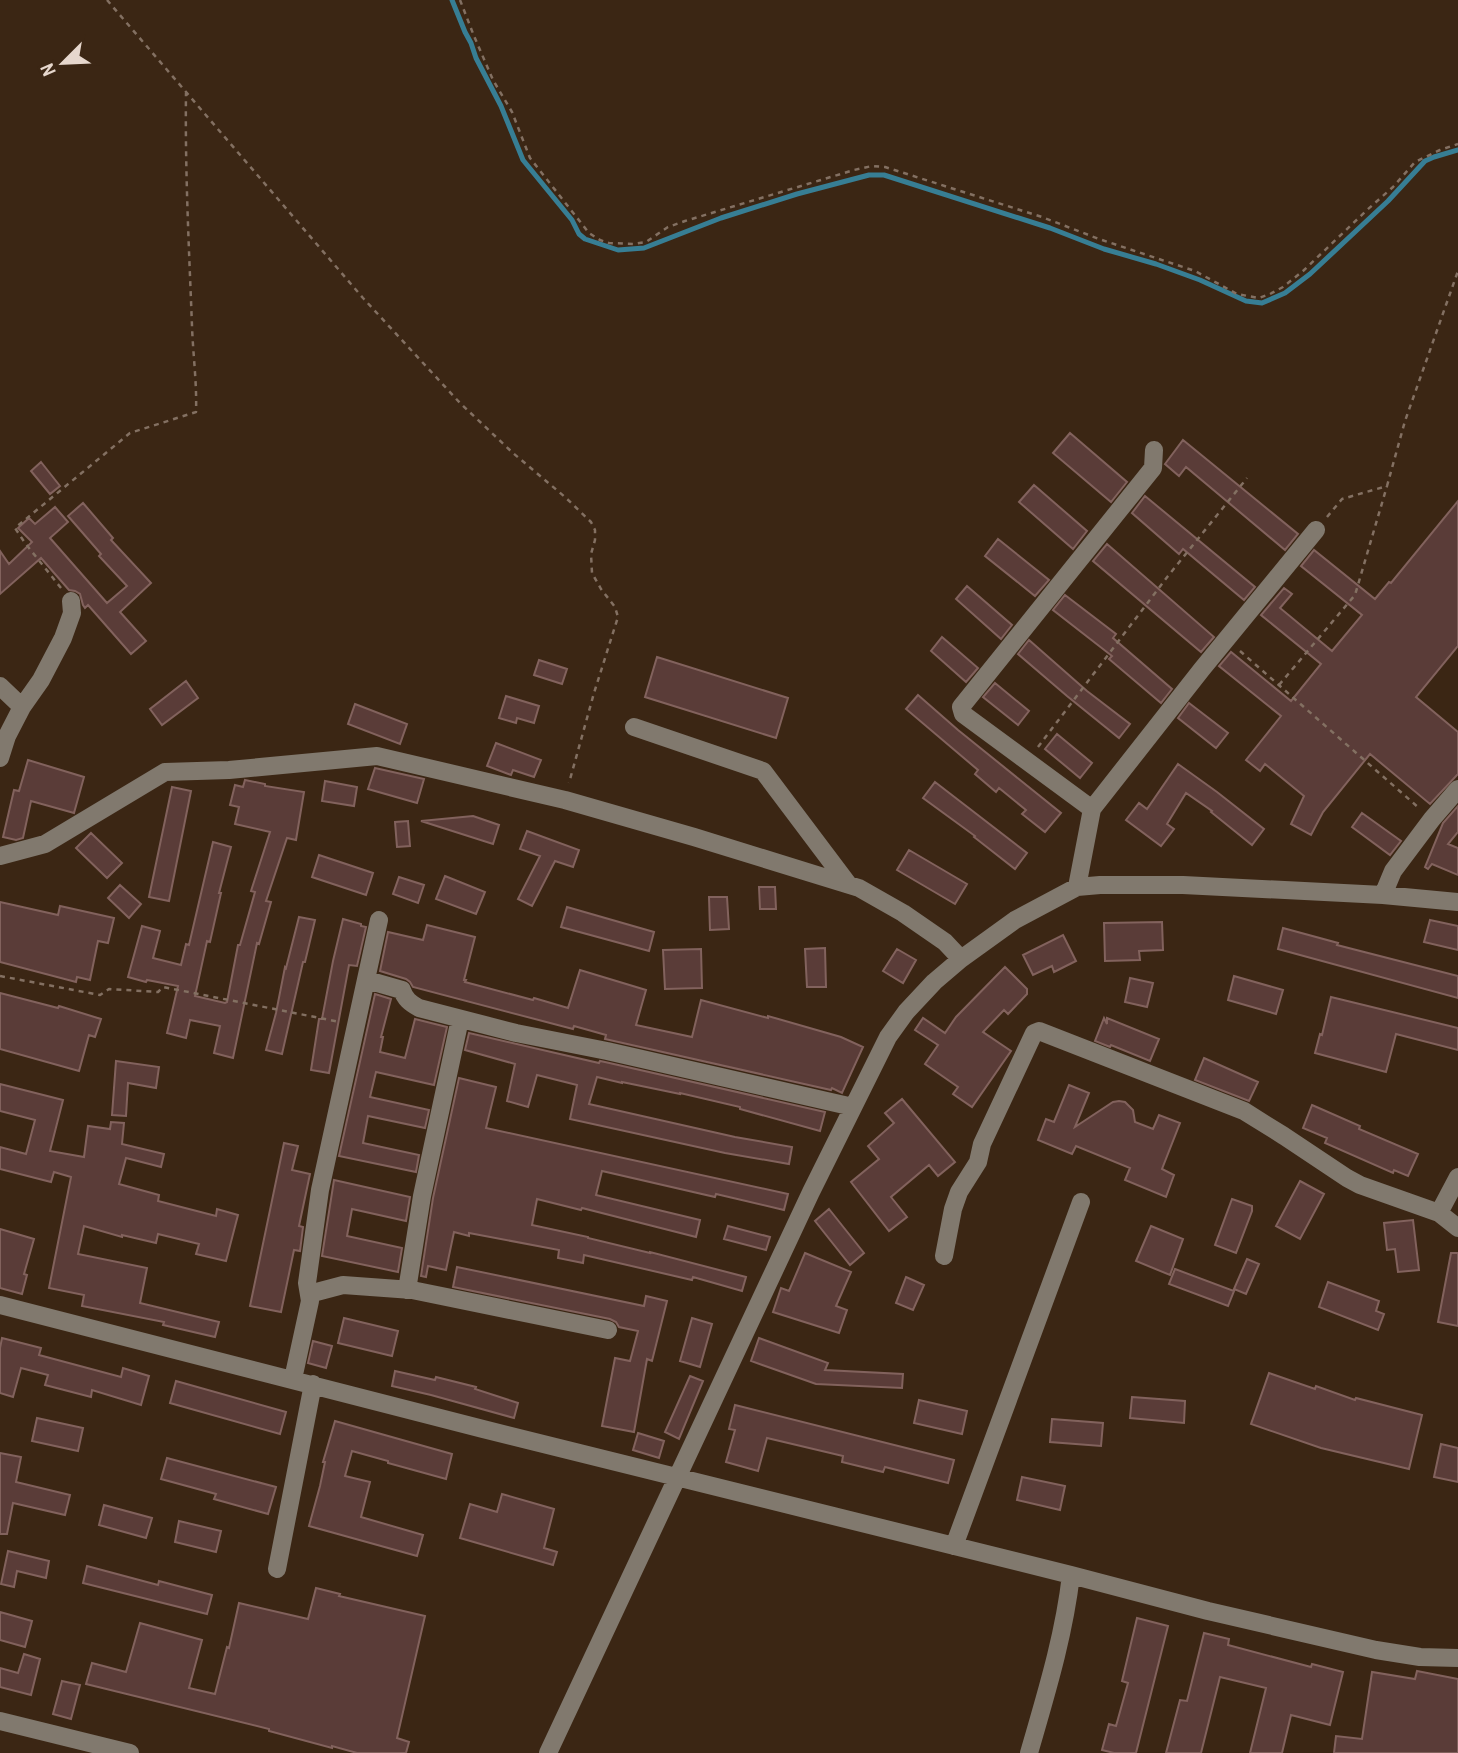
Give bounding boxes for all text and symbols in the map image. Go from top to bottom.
north arrow [28,28,98,98]
text: N [33,59,62,80]

